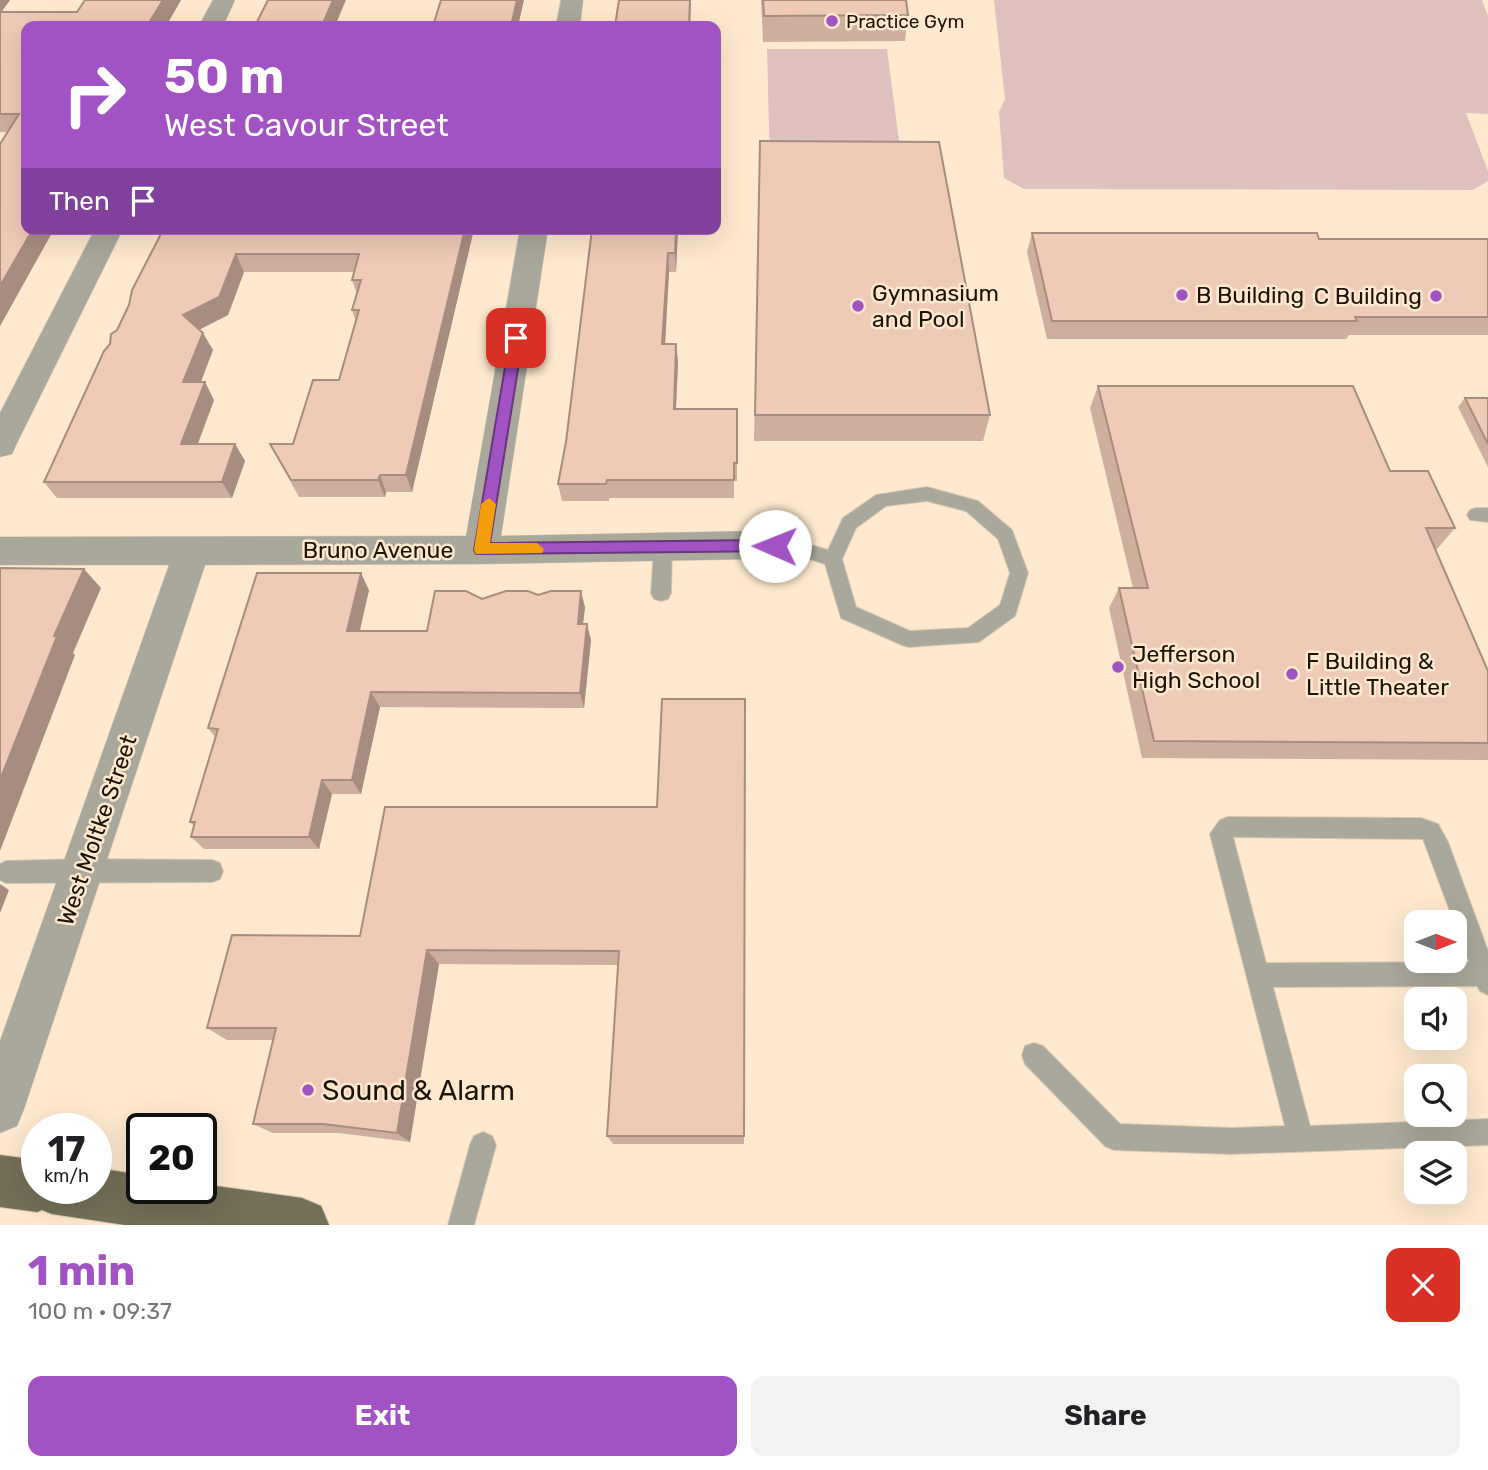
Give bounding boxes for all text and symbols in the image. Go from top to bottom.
place label: Practice Gym [846,10,964,33]
marker: Practice Gym [824,13,840,29]
text: 50 m [164,47,284,105]
icon: right [49,49,140,140]
text: West Cavour Street [164,106,449,144]
icon: arrive [124,182,162,220]
text: Then [49,186,110,217]
place label: Gymnasium and Pool [872,279,999,333]
place label: B Building [1196,281,1304,309]
place label: C Building [1314,282,1422,310]
marker: B Building [1174,287,1190,303]
marker: C Building [1428,288,1444,304]
marker: Gymnasium and Pool [850,298,866,314]
pin [486,308,546,368]
icon: arrive [497,319,535,357]
position arrow [738,509,812,583]
street label: Bruno Avenue [303,536,453,564]
place label: Jefferson High School [1132,640,1260,694]
place label: F Building & Little Theater [1306,647,1449,701]
marker: Jefferson High School [1110,659,1126,675]
marker: F Building & Little Theater [1284,666,1300,682]
street label: West Moltke Street [51,731,143,929]
north arrow [1404,910,1466,973]
map controls [1404,910,1467,1204]
button: sound [1404,987,1467,1050]
button: search [1404,1064,1467,1127]
place label: Sound & Alarm [322,1074,515,1107]
marker: Sound & Alarm [300,1082,316,1098]
speed limit sign: 20 [126,1113,217,1204]
text: 17 [48,1128,85,1170]
button: layers [1404,1141,1467,1204]
text: km/h [44,1165,89,1187]
text: 1 min [28,1246,135,1296]
button: close [1386,1248,1460,1322]
text: 100 m · 09:37 [28,1297,172,1325]
button: Exit [28,1376,737,1456]
button: Share [751,1376,1460,1456]

